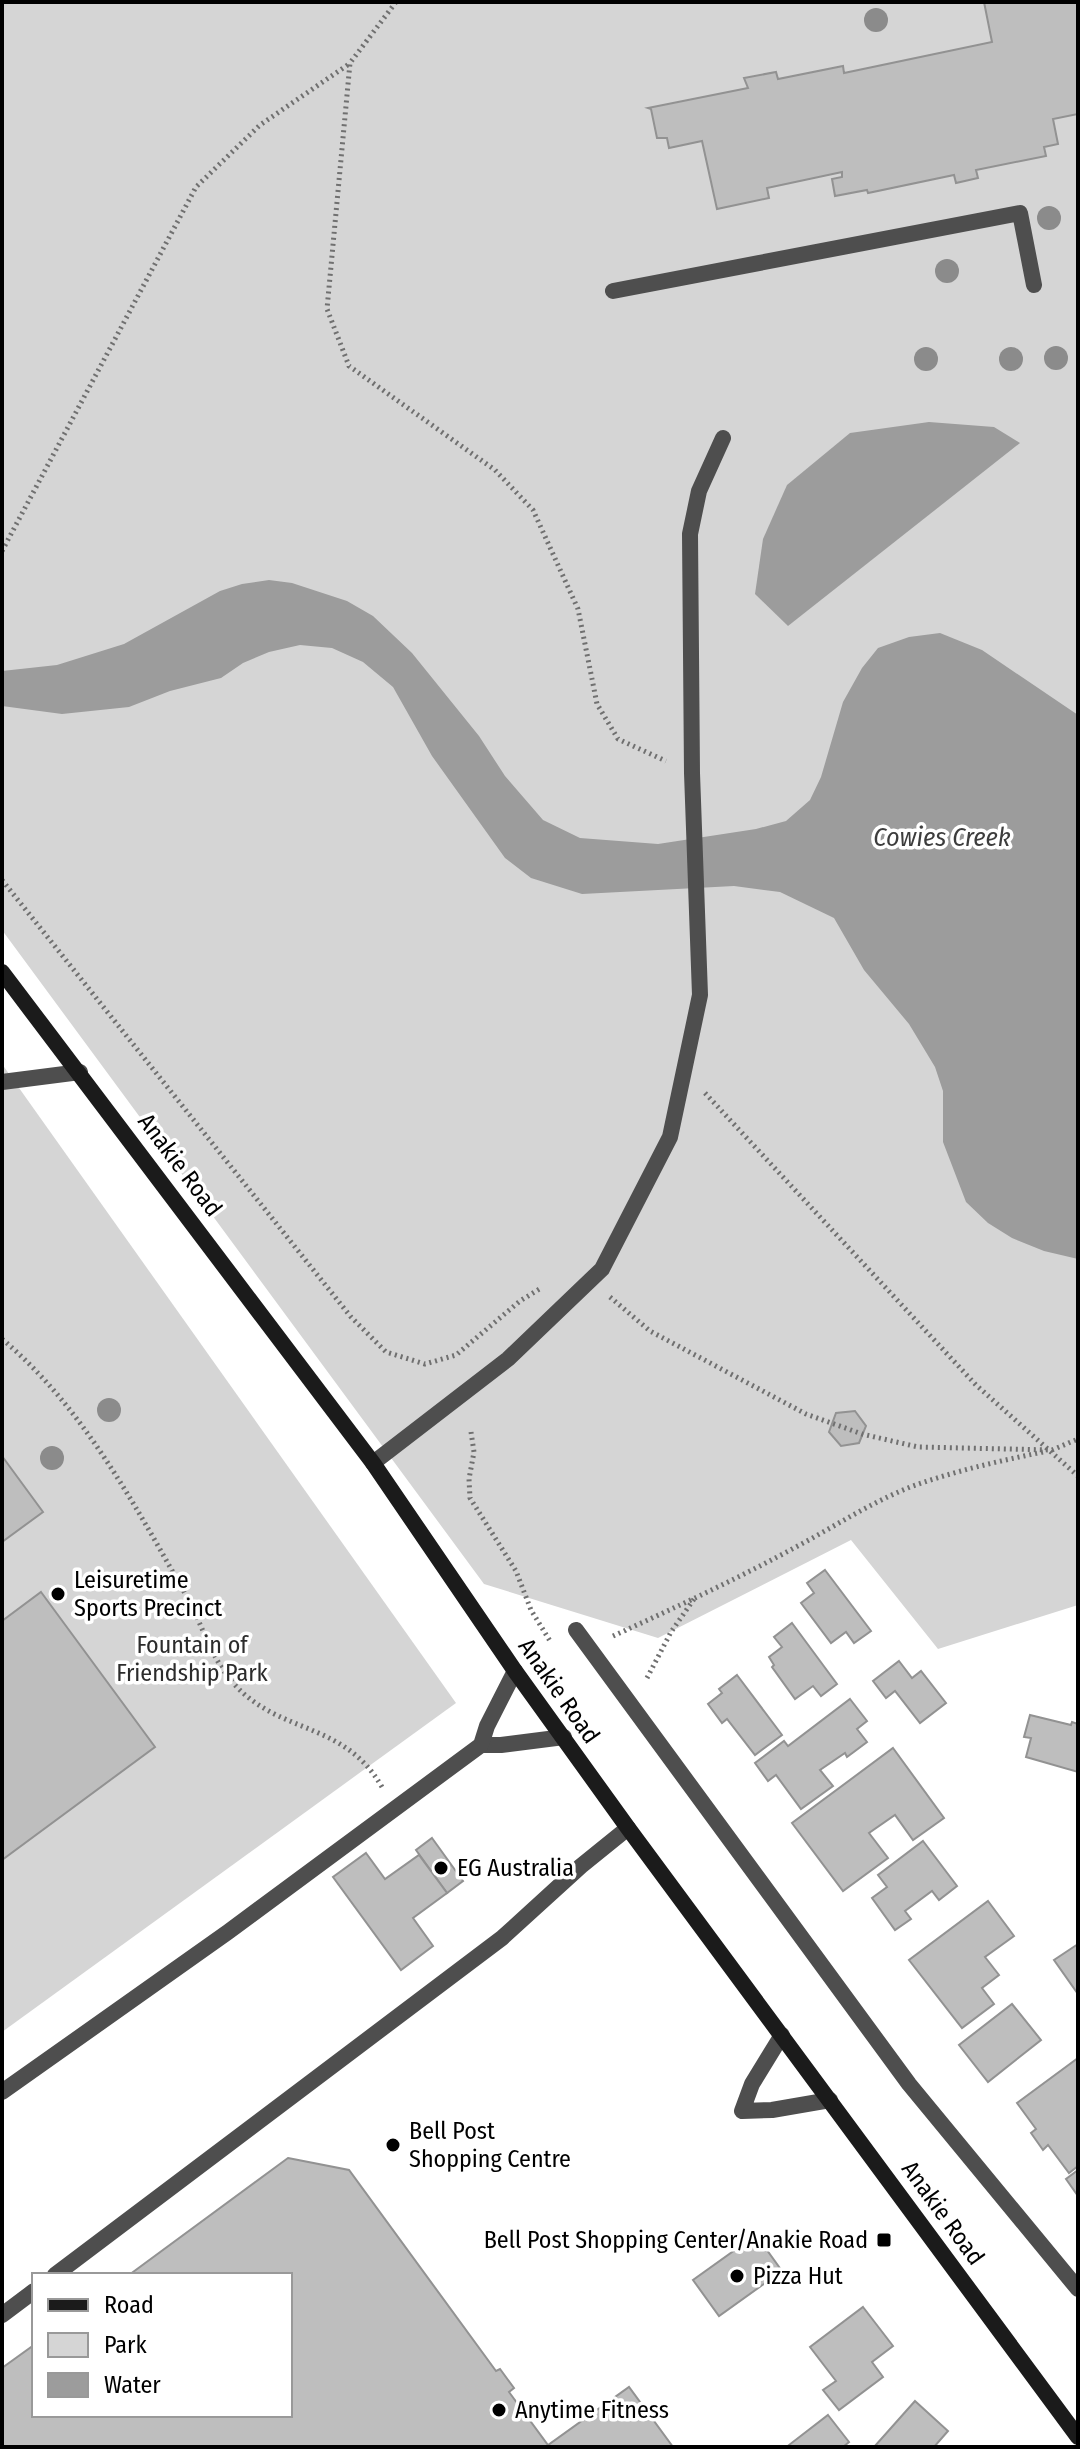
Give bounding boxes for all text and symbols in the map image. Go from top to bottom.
water label: Cowies Creek [873,822,1011,853]
street label: Anakie Road [132,1108,228,1222]
place label: Leisuretime Sports Precinct [74,1566,222,1622]
marker: Leisuretime Sports Precinct [49,1585,67,1603]
park label: Fountain of Friendship Park [116,1631,269,1687]
street label: Anakie Road [513,1633,605,1749]
place label: EG Australia [457,1854,574,1882]
marker: EG Australia [432,1859,450,1877]
place label: Bell Post Shopping Centre [409,2117,571,2173]
marker: Bell Post Shopping Centre [384,2136,402,2154]
street label: Anakie Road [896,2156,990,2270]
place label: Bell Post Shopping Center/Anakie Road [484,2226,868,2254]
marker: Bell Post Shopping Center/Anakie Road [875,2231,893,2249]
place label: Pizza Hut [753,2262,843,2290]
marker: Pizza Hut [728,2267,746,2285]
legend [32,2273,292,2417]
text: Road [104,2291,154,2319]
text: Park [104,2331,147,2359]
text: Water [104,2371,161,2399]
place label: Anytime Fitness [515,2396,669,2424]
marker: Anytime Fitness [490,2401,508,2419]

